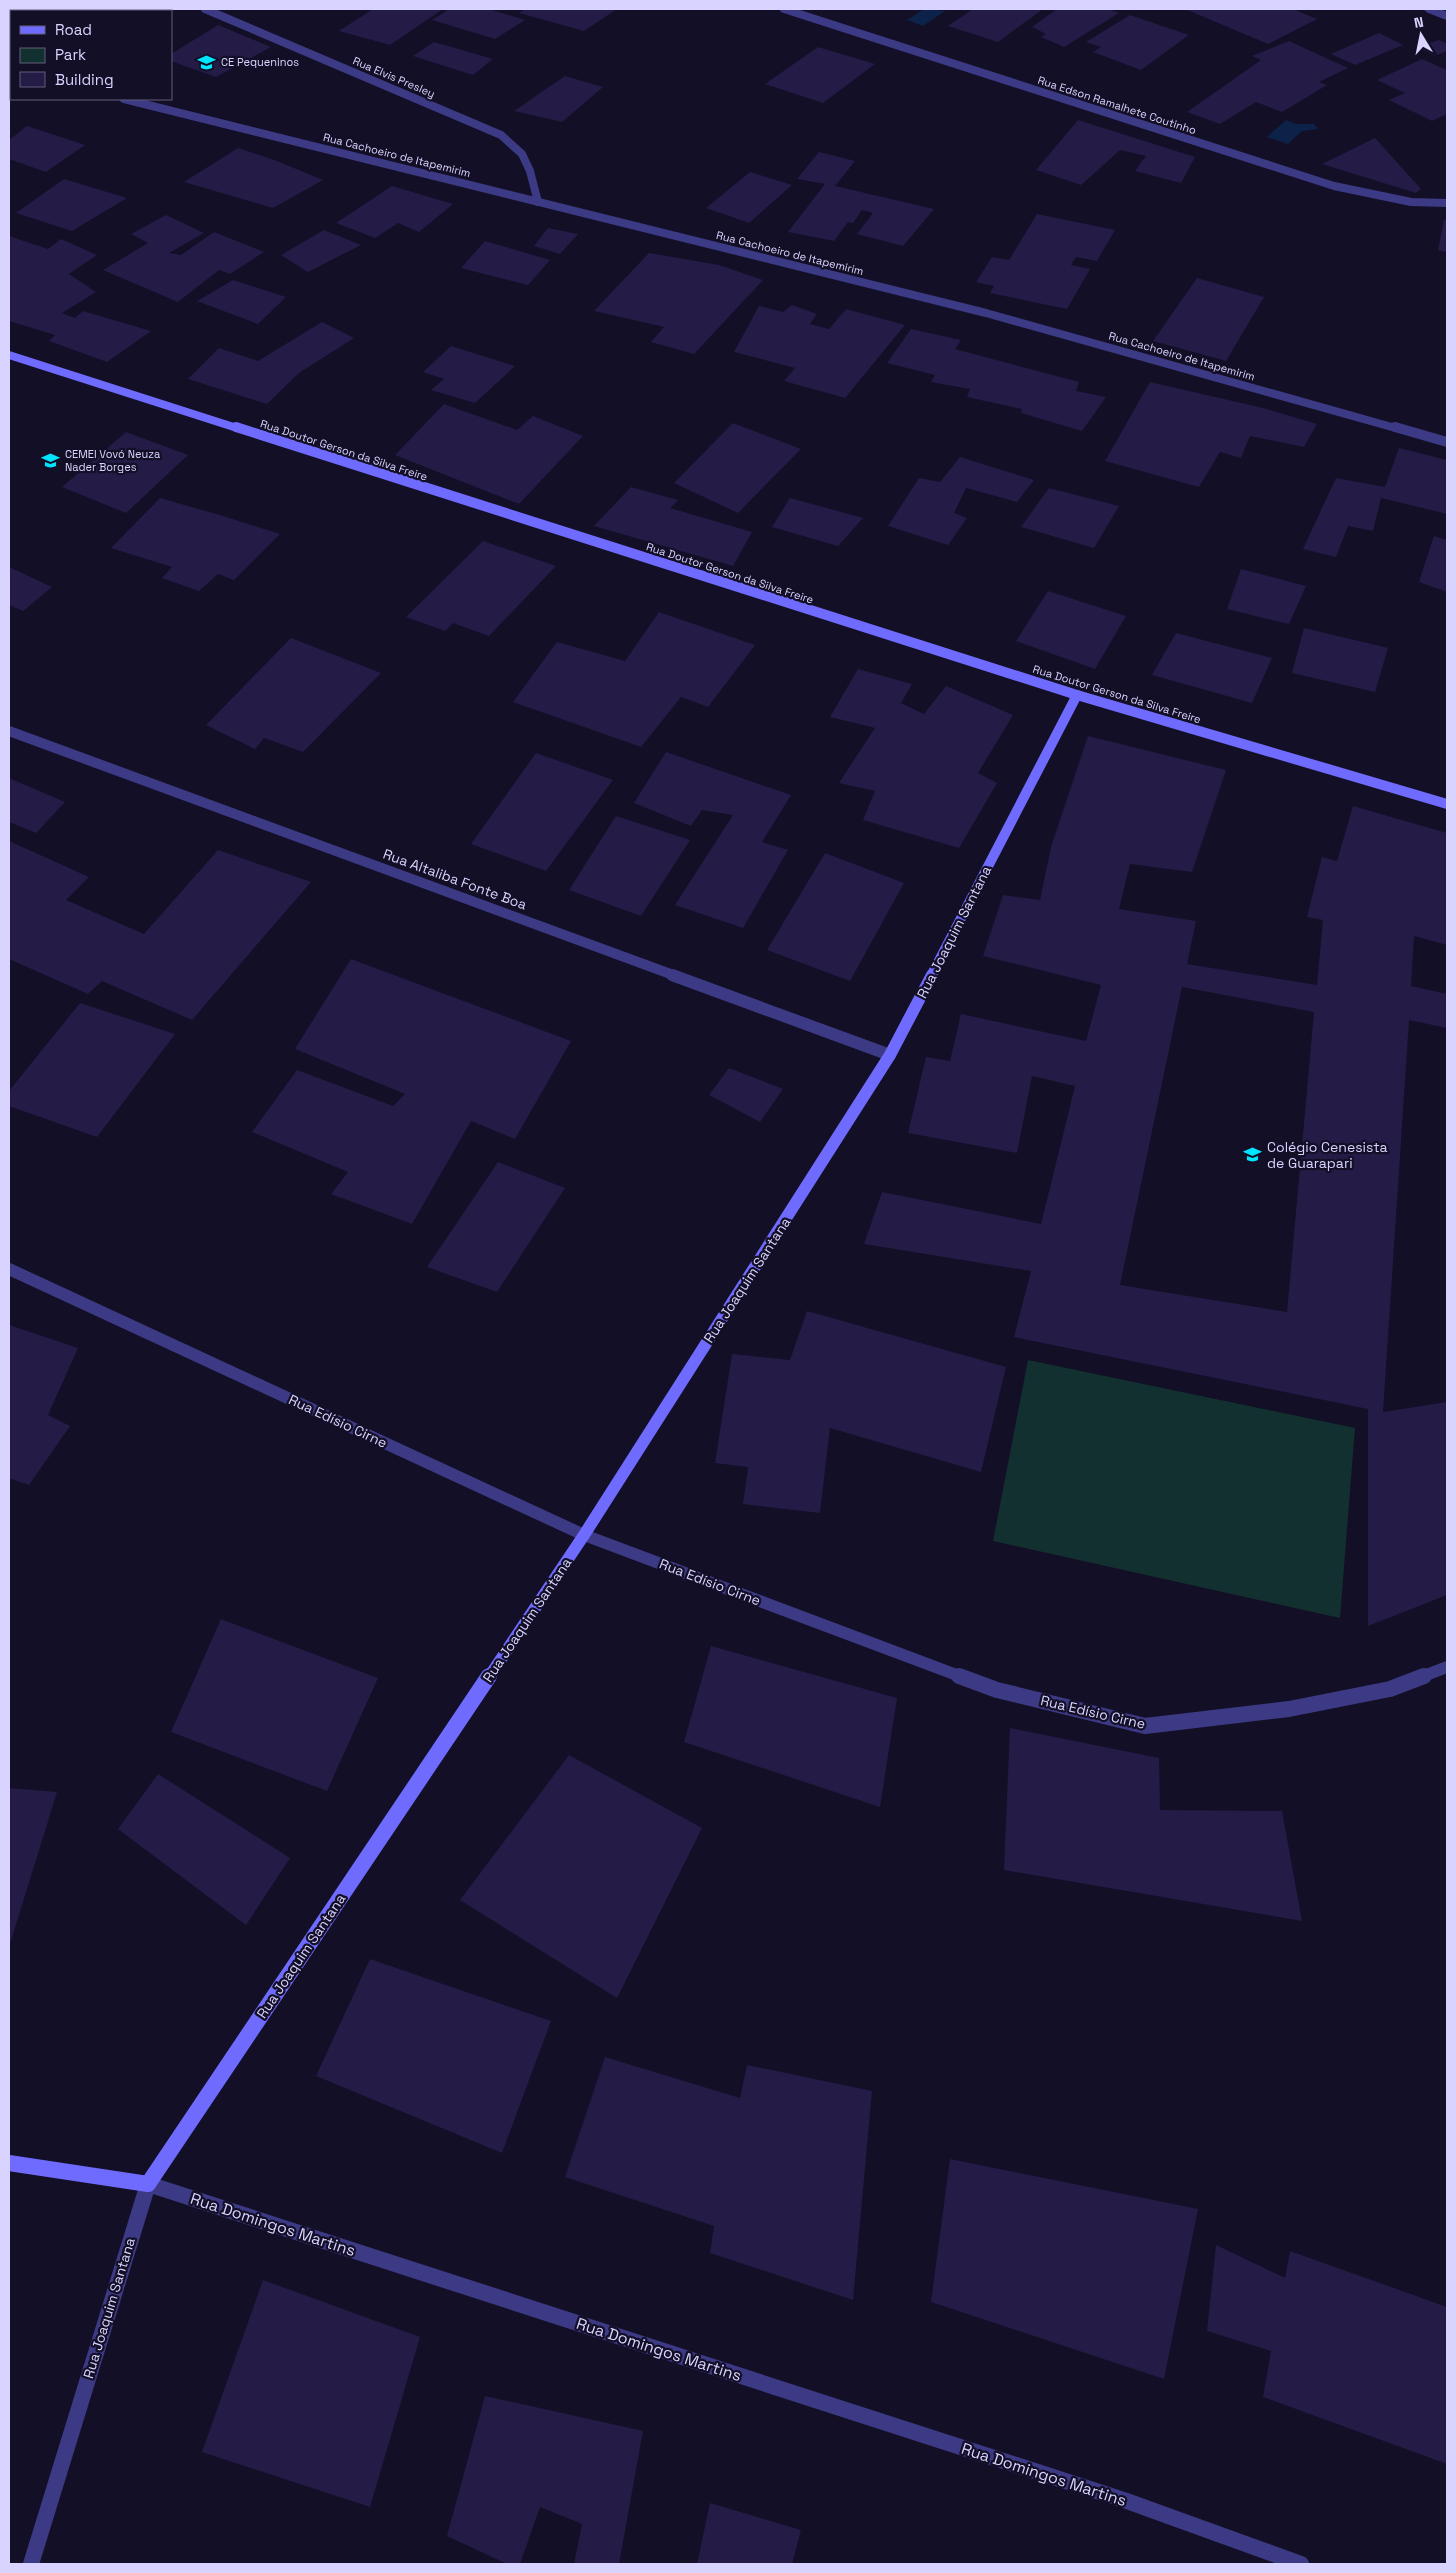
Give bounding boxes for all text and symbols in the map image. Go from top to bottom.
legend [10,10,172,100]
north arrow [1396,10,1446,60]
text: N [1413,13,1425,32]
text: Road [55,20,92,39]
text: Park [55,45,86,64]
school or university icon: CE Pequeninos [197,52,217,72]
street label: Rua Elvis Presley [351,53,437,101]
place label: CE Pequeninos [221,55,299,69]
text: Building [55,70,114,89]
street label: Rua Edson Ramalhete Coutinho [1036,73,1198,137]
street label: Rua Cachoeiro de Itapemirim [322,130,472,180]
street label: Rua Cachoeiro de Itapemirim [715,228,865,278]
street label: Rua Cachoeiro de Itapemirim [1107,328,1257,384]
street label: Rua Doutor Gerson da Silva Freire [259,416,429,484]
place label: CEMEI Vovó Neuza Nader Borges [65,447,161,474]
school or university icon: CEMEI Vovó Neuza Nader Borges [41,450,61,470]
street label: Rua Doutor Gerson da Silva Freire [645,539,815,607]
street label: Rua Doutor Gerson da Silva Freire [1031,662,1203,726]
street label: Rua Altaliba Fonte Boa [381,845,529,913]
street label: Rua Joaquim Santana [913,863,995,1001]
place label: Colégio Cenesista de Guarapari [1267,1138,1388,1172]
school or university icon: Colégio Cenesista de Guarapari [1243,1145,1263,1165]
street label: Rua Joaquim Santana [700,1214,794,1346]
street label: Rua Edísio Cirne [286,1390,390,1452]
street label: Rua Joaquim Santana [479,1554,575,1686]
street label: Rua Edísio Cirne [657,1554,763,1610]
street label: Rua Edísio Cirne [1039,1691,1147,1733]
street label: Rua Joaquim Santana [253,1890,349,2022]
street label: Rua Domingos Martins [188,2188,358,2261]
street label: Rua Joaquim Santana [79,2235,139,2381]
street label: Rua Domingos Martins [574,2313,744,2386]
street label: Rua Domingos Martins [959,2438,1129,2511]

